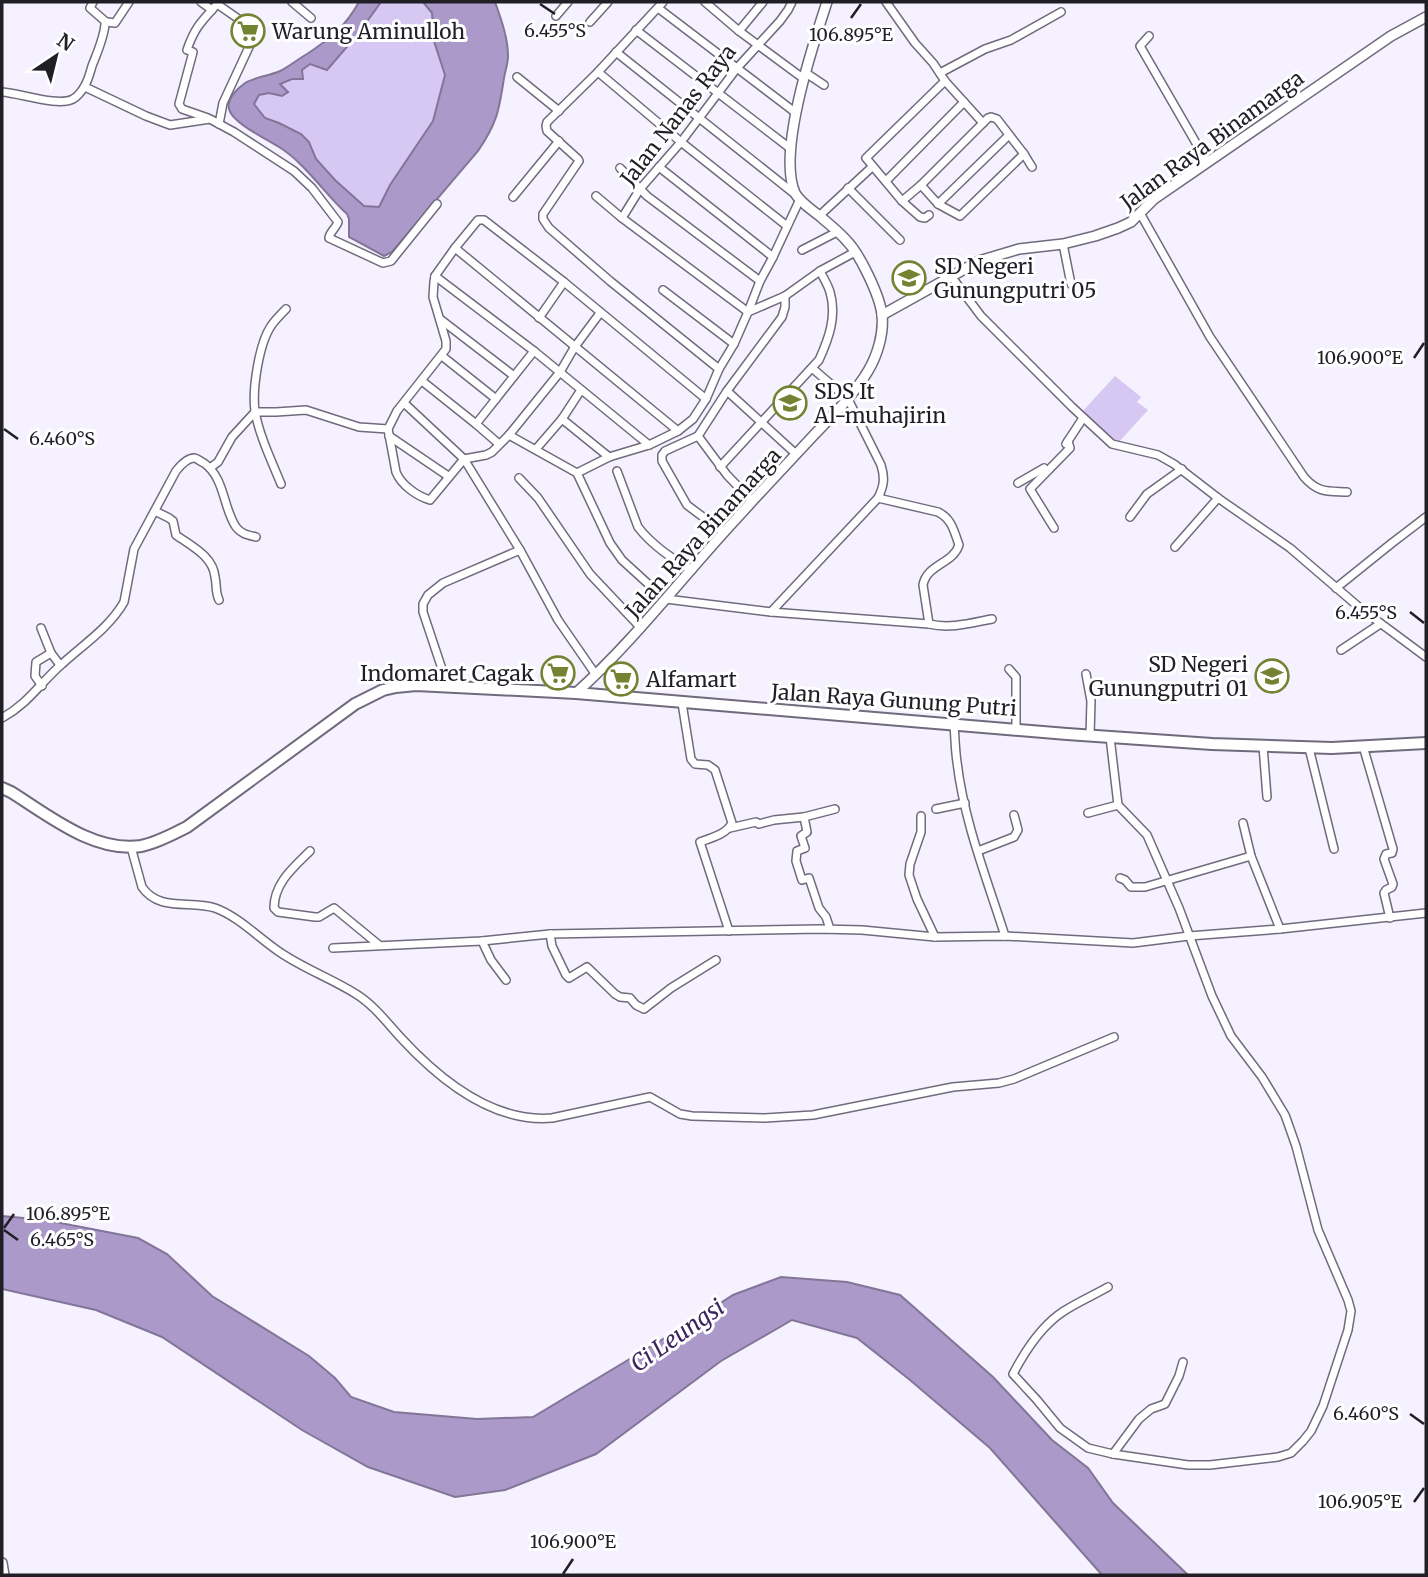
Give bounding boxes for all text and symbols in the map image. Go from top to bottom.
supermarket icon: Warung Aminulloh [229,12,267,50]
place label: Warung Aminulloh [271,18,465,45]
text: 6.455°S [524,19,586,42]
north arrow [21,21,91,91]
text: 106.895°E [809,23,894,46]
text: N [53,28,79,56]
street label: Jalan Nanas Raya [614,39,742,192]
street label: Jalan Raya Binamarga [1114,64,1309,216]
place label: SD Negeri Gunungputri 05 [934,253,1096,304]
school or university icon: SD Negeri Gunungputri 05 [890,259,928,297]
text: 106.900°E [1317,346,1403,369]
place label: SDS It Al-muhajirin [813,378,946,429]
school or university icon: SDS It Al-muhajirin [771,384,809,422]
text: 6.460°S [29,427,95,450]
street label: Jalan Raya Binamarga [619,442,787,625]
text: 6.455°S [1335,601,1397,624]
place label: SD Negeri Gunungputri 01 [1089,651,1248,702]
supermarket icon: Indomaret Cagak [539,654,577,692]
school or university icon: SD Negeri Gunungputri 01 [1253,657,1291,695]
place label: Indomaret Cagak [360,660,535,687]
supermarket icon: Alfamart [602,660,640,698]
place label: Alfamart [645,666,737,693]
street label: Jalan Raya Gunung Putri [769,678,1018,722]
text: 106.895°E [26,1202,111,1225]
text: 6.465°S [30,1228,94,1251]
water label: Ci Leungsi [625,1292,730,1378]
text: 6.460°S [1333,1402,1399,1425]
text: 106.905°E [1318,1490,1402,1513]
text: 106.900°E [530,1530,616,1553]

